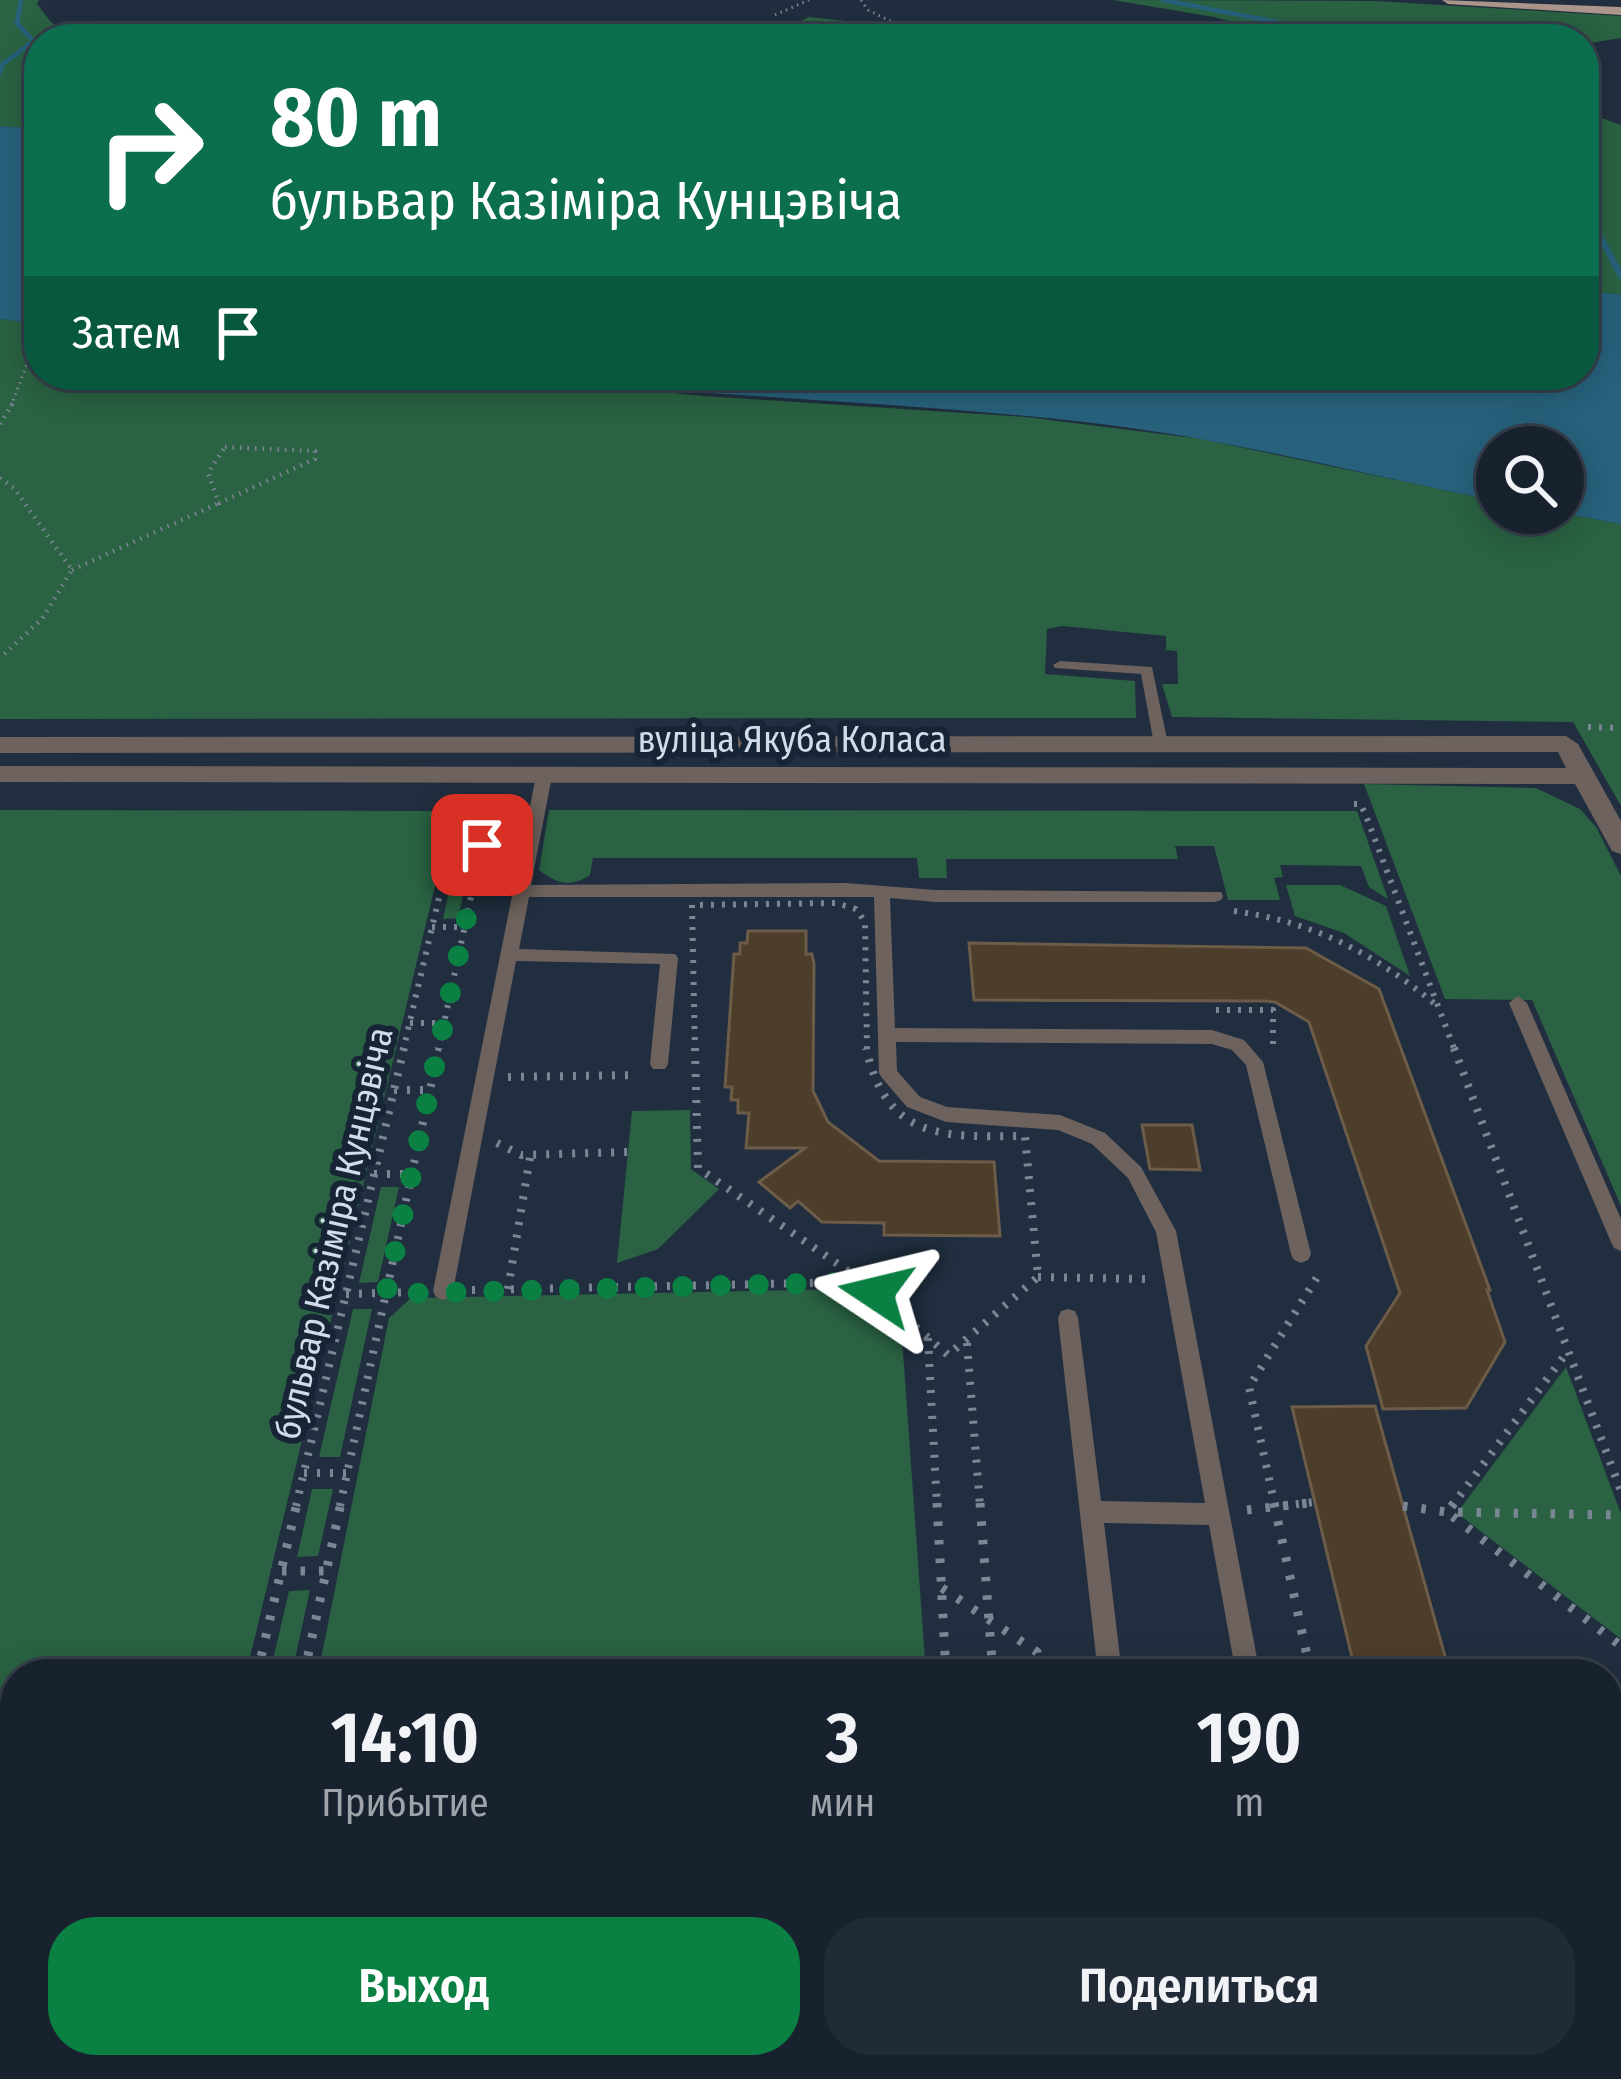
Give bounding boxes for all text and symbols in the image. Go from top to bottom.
text: 80 m [270,67,442,168]
icon: right [72,72,228,228]
text: бульвар Казіміра Кунцэвіча [270,169,902,233]
icon: arrive [205,300,271,366]
text: Затем [72,306,181,360]
map controls [1476,426,1584,534]
button: search [1476,426,1584,534]
street label: вуліца Якуба Коласа [637,718,947,762]
pin [431,794,533,896]
icon: arrive [449,812,515,878]
street label: бульвар Казіміра Кунцэвіча [265,1023,403,1443]
position arrow [813,1230,939,1356]
text: 14:10 [330,1695,479,1781]
text: 3 [826,1695,859,1781]
text: 190 [1196,1695,1302,1781]
text: Прибытие [321,1780,489,1826]
text: мин [810,1780,875,1826]
text: m [1234,1780,1264,1826]
button: Выход [48,1917,800,2055]
button: Поделиться [824,1917,1575,2055]

